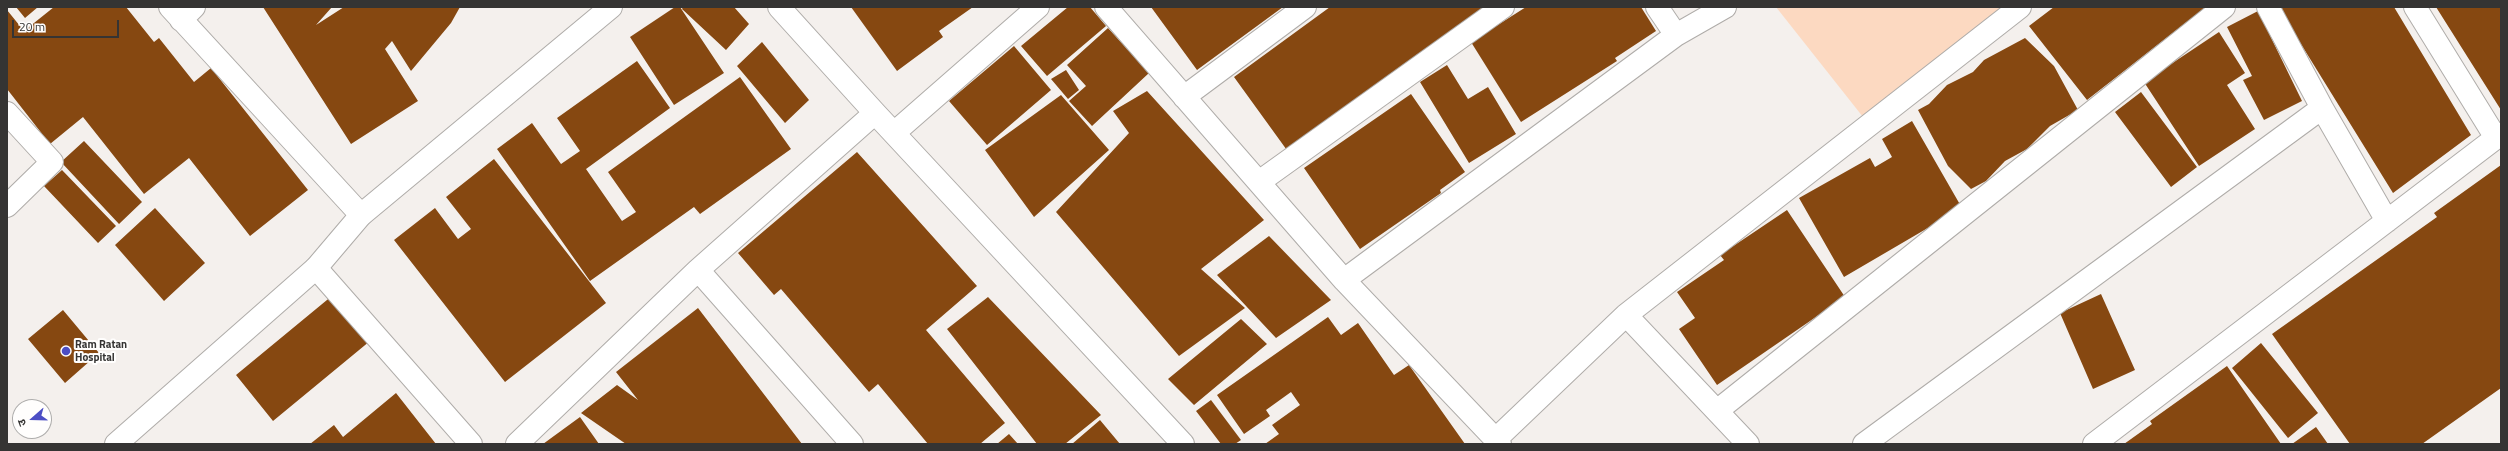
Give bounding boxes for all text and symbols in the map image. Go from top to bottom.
scale bar [14,12,121,38]
text: 20 m [19,17,45,36]
place label: Ram Ratan Hospital [75,338,127,364]
marker: Ram Ratan Hospital [60,345,72,357]
north arrow [12,399,52,439]
text: उ [13,417,30,429]

